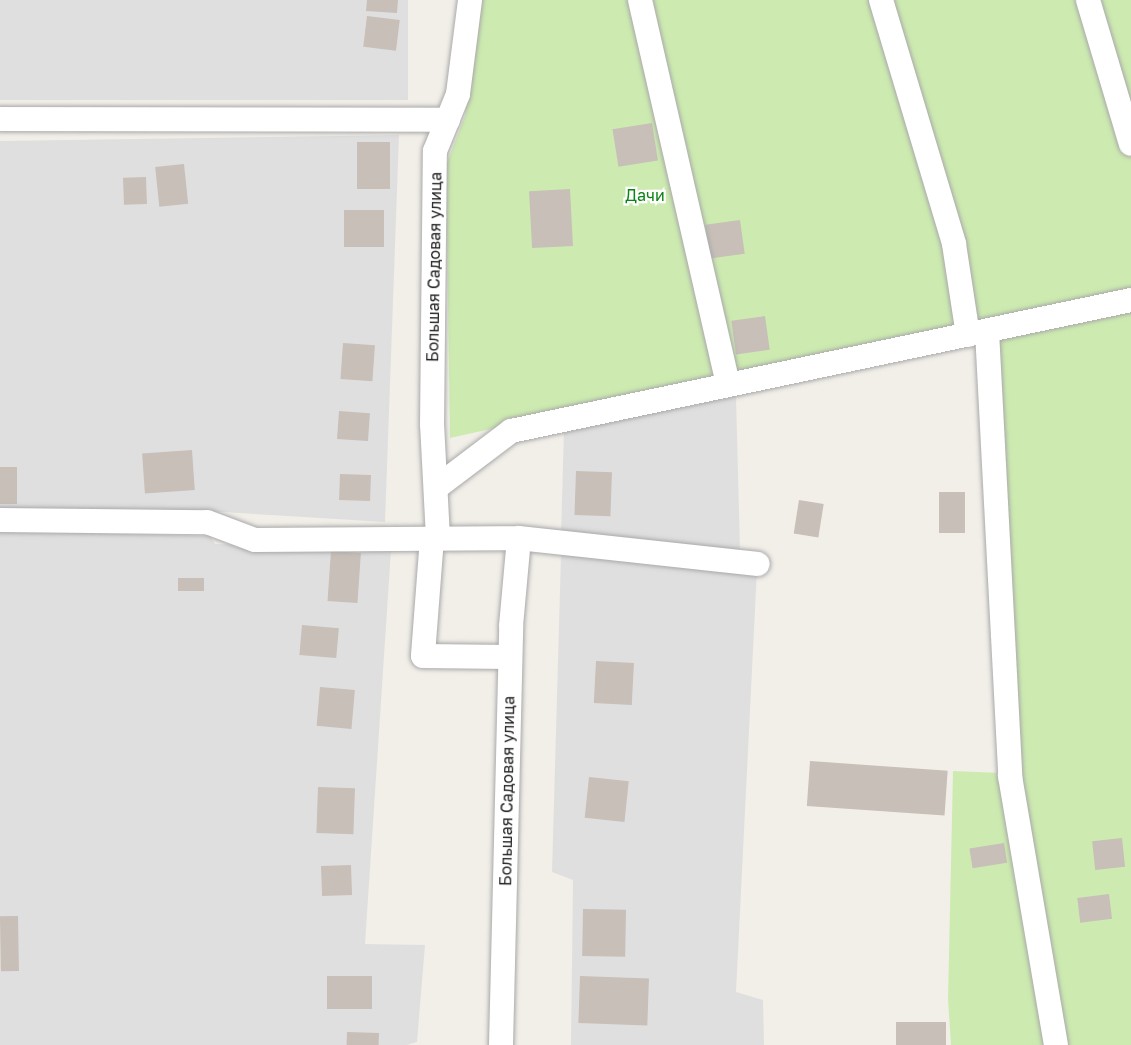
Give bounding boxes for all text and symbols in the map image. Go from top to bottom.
street label: Большая Садовая улица [423,172,445,362]
park label: Дачи [625,185,665,205]
street label: Большая Садовая улица [496,696,518,886]

